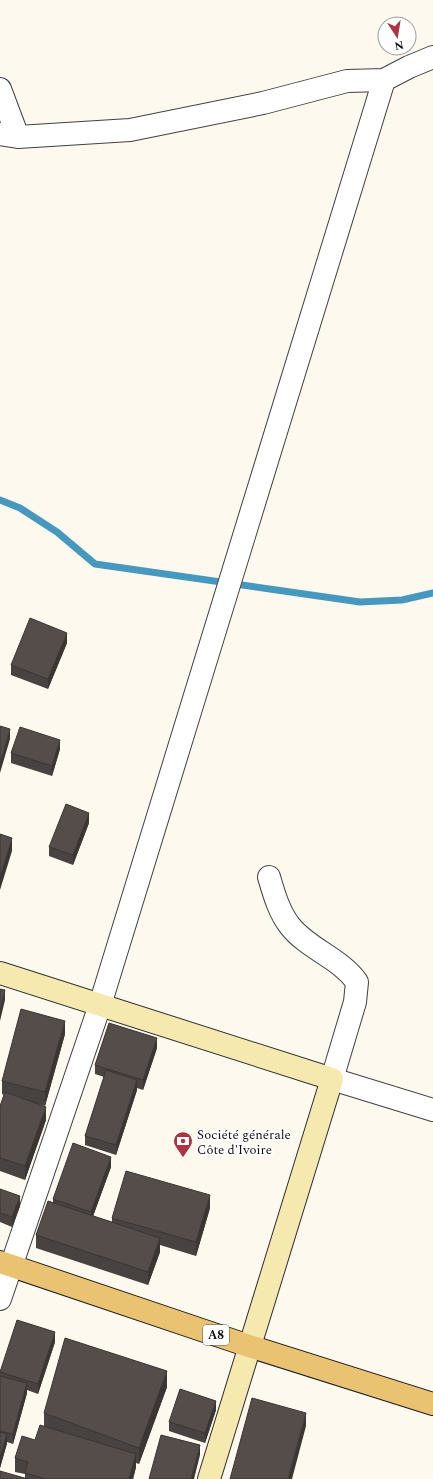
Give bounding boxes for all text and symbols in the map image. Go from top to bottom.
north arrow [377,16,417,56]
text: N [393,36,405,55]
place label: Société générale Côte d'Ivoire [197,1125,291,1160]
bank icon: Société générale Côte d'Ivoire [172,1130,194,1158]
road number: A8 [203,1325,229,1345]

